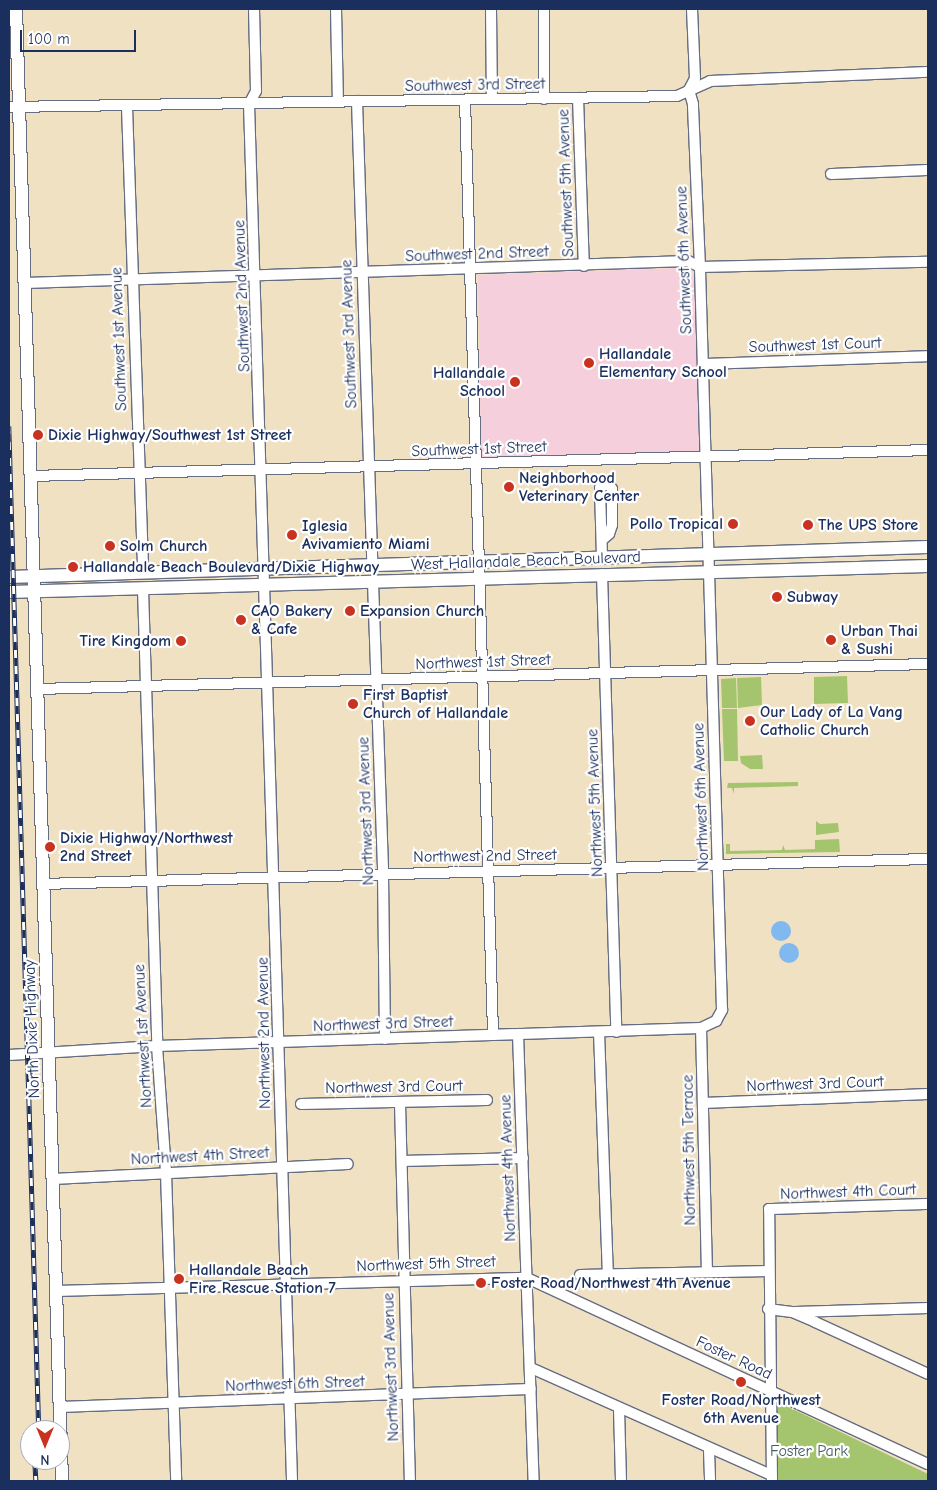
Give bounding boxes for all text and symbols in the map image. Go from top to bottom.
scale bar [22,20,139,52]
text: 100 m [28,30,70,48]
street label: Southwest 3rd Street [405,74,545,96]
street label: Southwest 5th Avenue [554,109,578,257]
street label: Southwest 6th Avenue [672,186,696,334]
street label: Southwest 2nd Avenue [230,220,254,372]
street label: Southwest 2nd Street [405,242,549,266]
street label: Southwest 3rd Avenue [337,259,361,409]
street label: Southwest 1st Avenue [107,267,131,411]
street label: Southwest 1st Court [748,333,882,357]
place label: Hallandale Elementary School [599,344,727,382]
marker: Hallandale Elementary School [583,357,595,369]
place label: Hallandale School [433,363,505,401]
marker: Hallandale School [509,376,521,388]
place label: Dixie Highway/Southwest 1st Street [48,425,292,445]
marker: Dixie Highway/Southwest 1st Street [32,429,44,441]
street label: Southwest 1st Street [411,437,547,461]
place label: Neighborhood Veterinary Center [519,468,639,506]
marker: Neighborhood Veterinary Center [503,481,515,493]
place label: Pollo Tropical [630,514,723,534]
place label: The UPS Store [818,515,918,535]
place label: Iglesia Avivamiento Miami [302,516,430,554]
marker: Pollo Tropical [727,518,739,530]
marker: The UPS Store [802,519,814,531]
marker: Iglesia Avivamiento Miami [286,529,298,541]
place label: Solm Church [120,536,208,556]
marker: Solm Church [104,540,116,552]
street label: West Hallandale Beach Boulevard [411,547,641,575]
place label: Hallandale Beach Boulevard/Dixie Highway [83,557,379,577]
marker: Hallandale Beach Boulevard/Dixie Highway [67,561,79,573]
place label: Subway [787,587,838,607]
marker: Subway [771,591,783,603]
place label: CAO Bakery & Cafe [251,601,332,639]
place label: Expansion Church [360,601,484,621]
marker: Expansion Church [344,605,356,617]
marker: CAO Bakery & Cafe [235,614,247,626]
place label: Urban Thai & Sushi [841,621,918,659]
place label: Tire Kingdom [79,631,171,651]
marker: Urban Thai & Sushi [825,634,837,646]
marker: Tire Kingdom [175,635,187,647]
street label: Northwest 1st Street [415,650,551,674]
place label: First Baptist Church of Hallandale [363,685,508,723]
marker: First Baptist Church of Hallandale [347,698,359,710]
place label: Our Lady of La Vang Catholic Church [760,702,903,740]
marker: Our Lady of La Vang Catholic Church [744,715,756,727]
street label: Northwest 6th Avenue [689,723,713,871]
street label: Northwest 5th Avenue [583,729,607,877]
street label: Northwest 3rd Avenue [354,736,378,886]
place label: Dixie Highway/Northwest 2nd Street [60,828,233,866]
marker: Dixie Highway/Northwest 2nd Street [44,841,56,853]
street label: Northwest 2nd Street [413,845,557,867]
street label: Northwest 2nd Avenue [253,957,275,1109]
street label: North Dixie Highway [20,959,44,1099]
street label: Northwest 1st Avenue [130,964,156,1108]
street label: Northwest 3rd Street [313,1012,453,1036]
street label: Northwest 3rd Court [746,1072,884,1096]
street label: Northwest 5th Terrace [678,1074,700,1226]
street label: Northwest 3rd Court [325,1076,463,1098]
street label: Northwest 4th Avenue [496,1094,520,1242]
street label: Northwest 4th Street [130,1143,270,1169]
street label: Northwest 4th Court [780,1180,916,1204]
street label: Northwest 5th Street [356,1252,496,1276]
place label: Hallandale Beach Fire Rescue Station 7 [189,1260,336,1298]
marker: Hallandale Beach Fire Rescue Station 7 [173,1273,185,1285]
place label: Foster Road/Northwest 4th Avenue [491,1273,731,1293]
marker: Foster Road/Northwest 4th Avenue [475,1277,487,1289]
street label: Northwest 3rd Avenue [379,1292,403,1442]
street label: Foster Road [693,1332,775,1384]
street label: Northwest 6th Street [225,1372,365,1396]
marker: Foster Road/Northwest 6th Avenue [735,1376,747,1388]
place label: Foster Road/Northwest 6th Avenue [662,1390,820,1428]
north arrow [20,1420,70,1470]
park label: Foster Park [770,1441,848,1461]
text: N [40,1451,50,1468]

